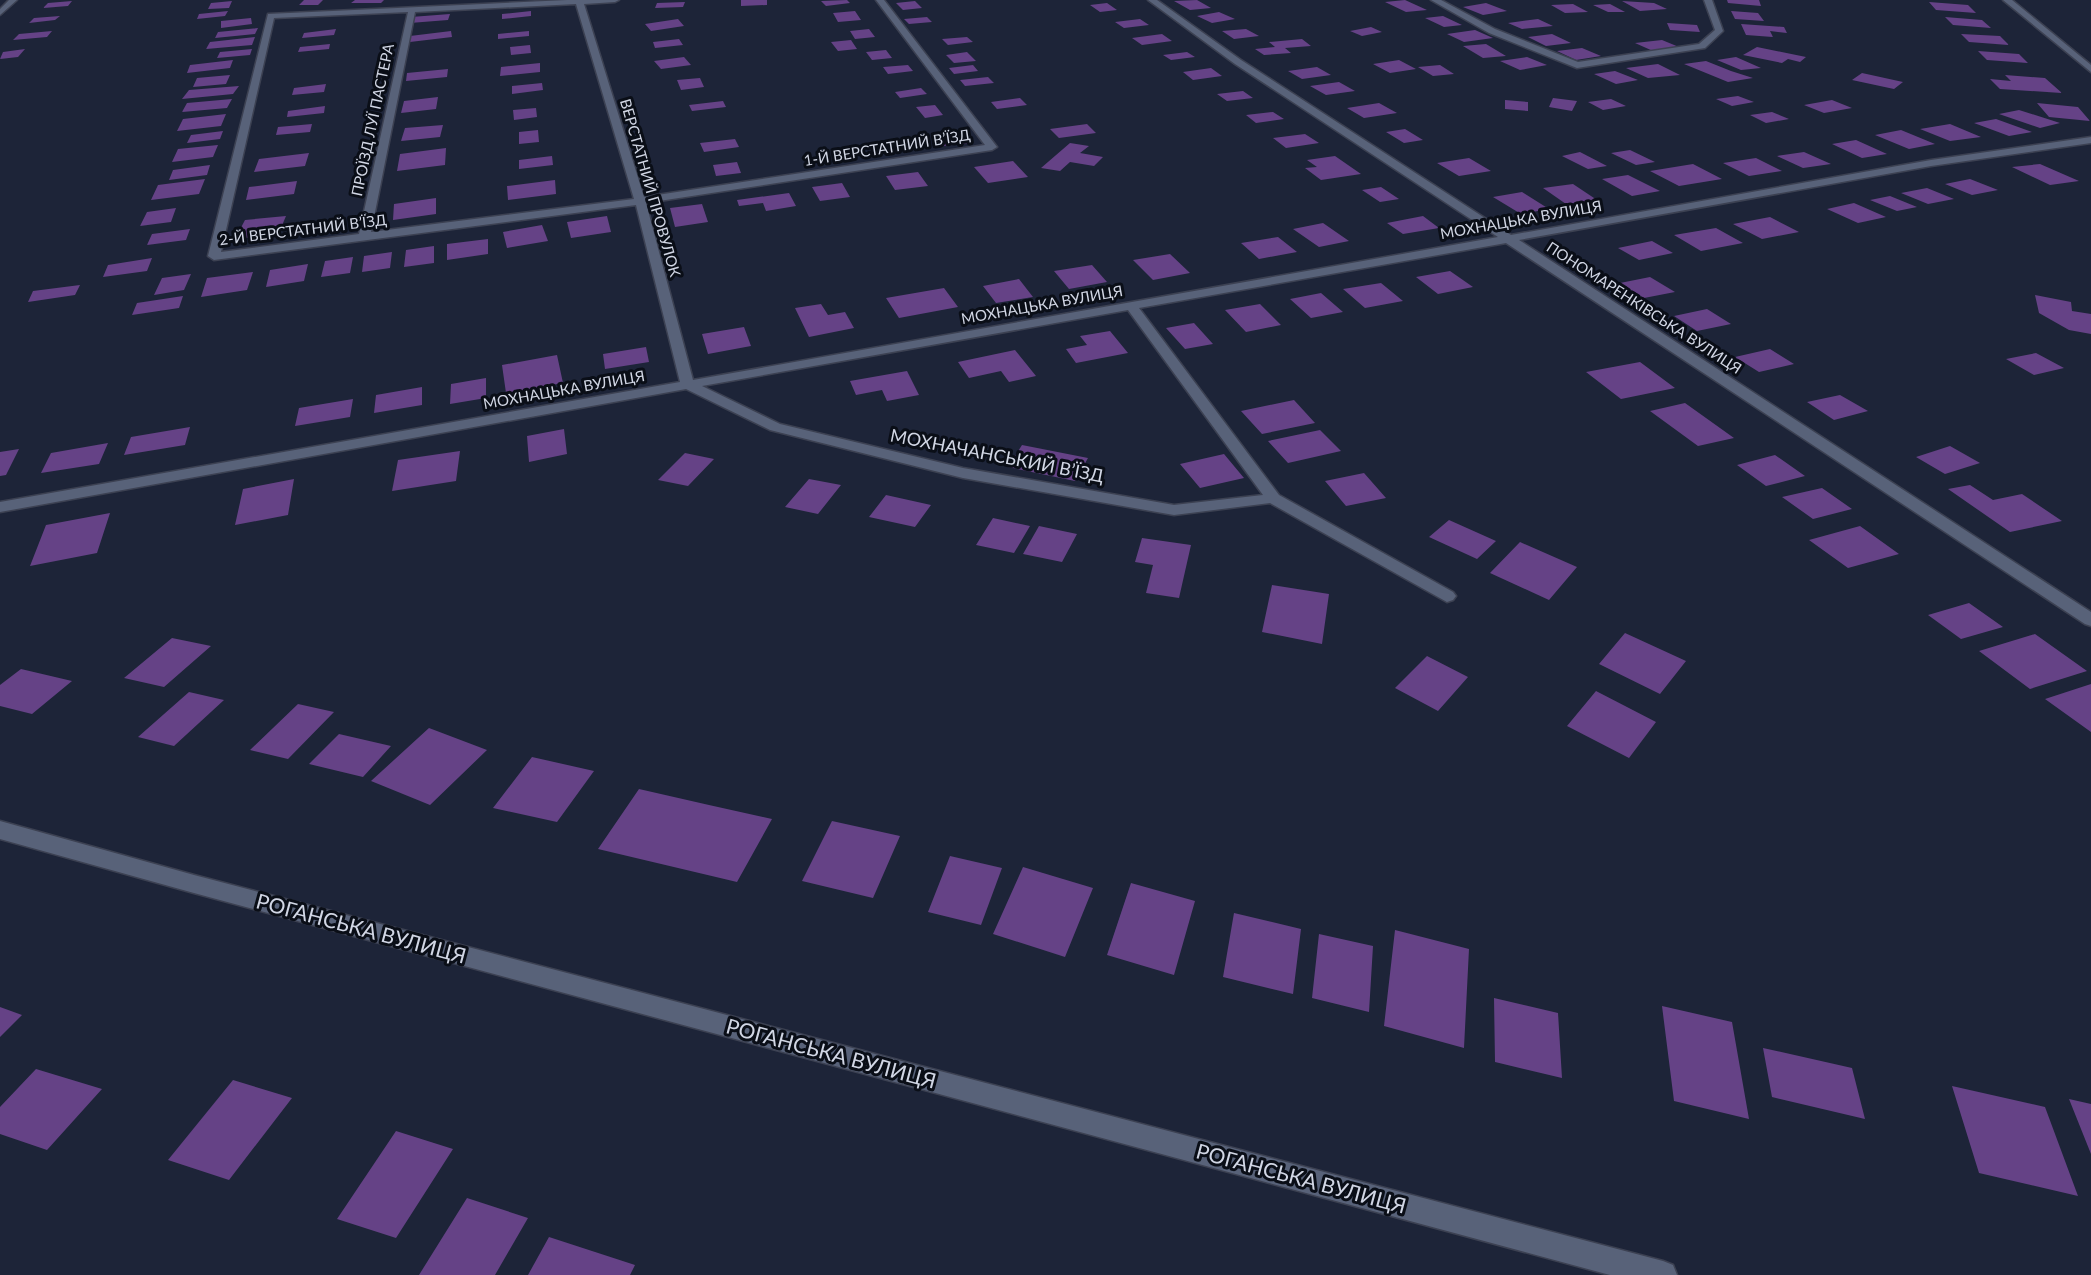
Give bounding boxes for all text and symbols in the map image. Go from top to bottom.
street label: ПРОЇЗД ЛУЇ ПАСТЕРА [347,41,397,198]
street label: ВЕРСТАТНИЙ ПРОВУЛОК [617,97,685,279]
street label: 1-Й ВЕРСТАТНИЙ В’ЇЗД [802,125,972,169]
street label: МОХНАЦЬКА ВУЛИЦЯ [1439,196,1603,242]
street label: 2-Й ВЕРСТАТНИЙ В’ЇЗД [218,210,388,248]
street label: ПОНОМАРЕНКІВСЬКА ВУЛИЦЯ [1544,237,1745,377]
street label: МОХНАЦЬКА ВУЛИЦЯ [960,281,1124,327]
street label: МОХНАЦЬКА ВУЛИЦЯ [482,366,646,412]
street label: МОХНАЧАНСЬКИЙ В’ЇЗД [889,424,1106,487]
street label: РОГАНСЬКА ВУЛИЦЯ [254,887,469,968]
street label: РОГАНСЬКА ВУЛИЦЯ [724,1012,939,1093]
street label: РОГАНСЬКА ВУЛИЦЯ [1194,1137,1409,1218]

